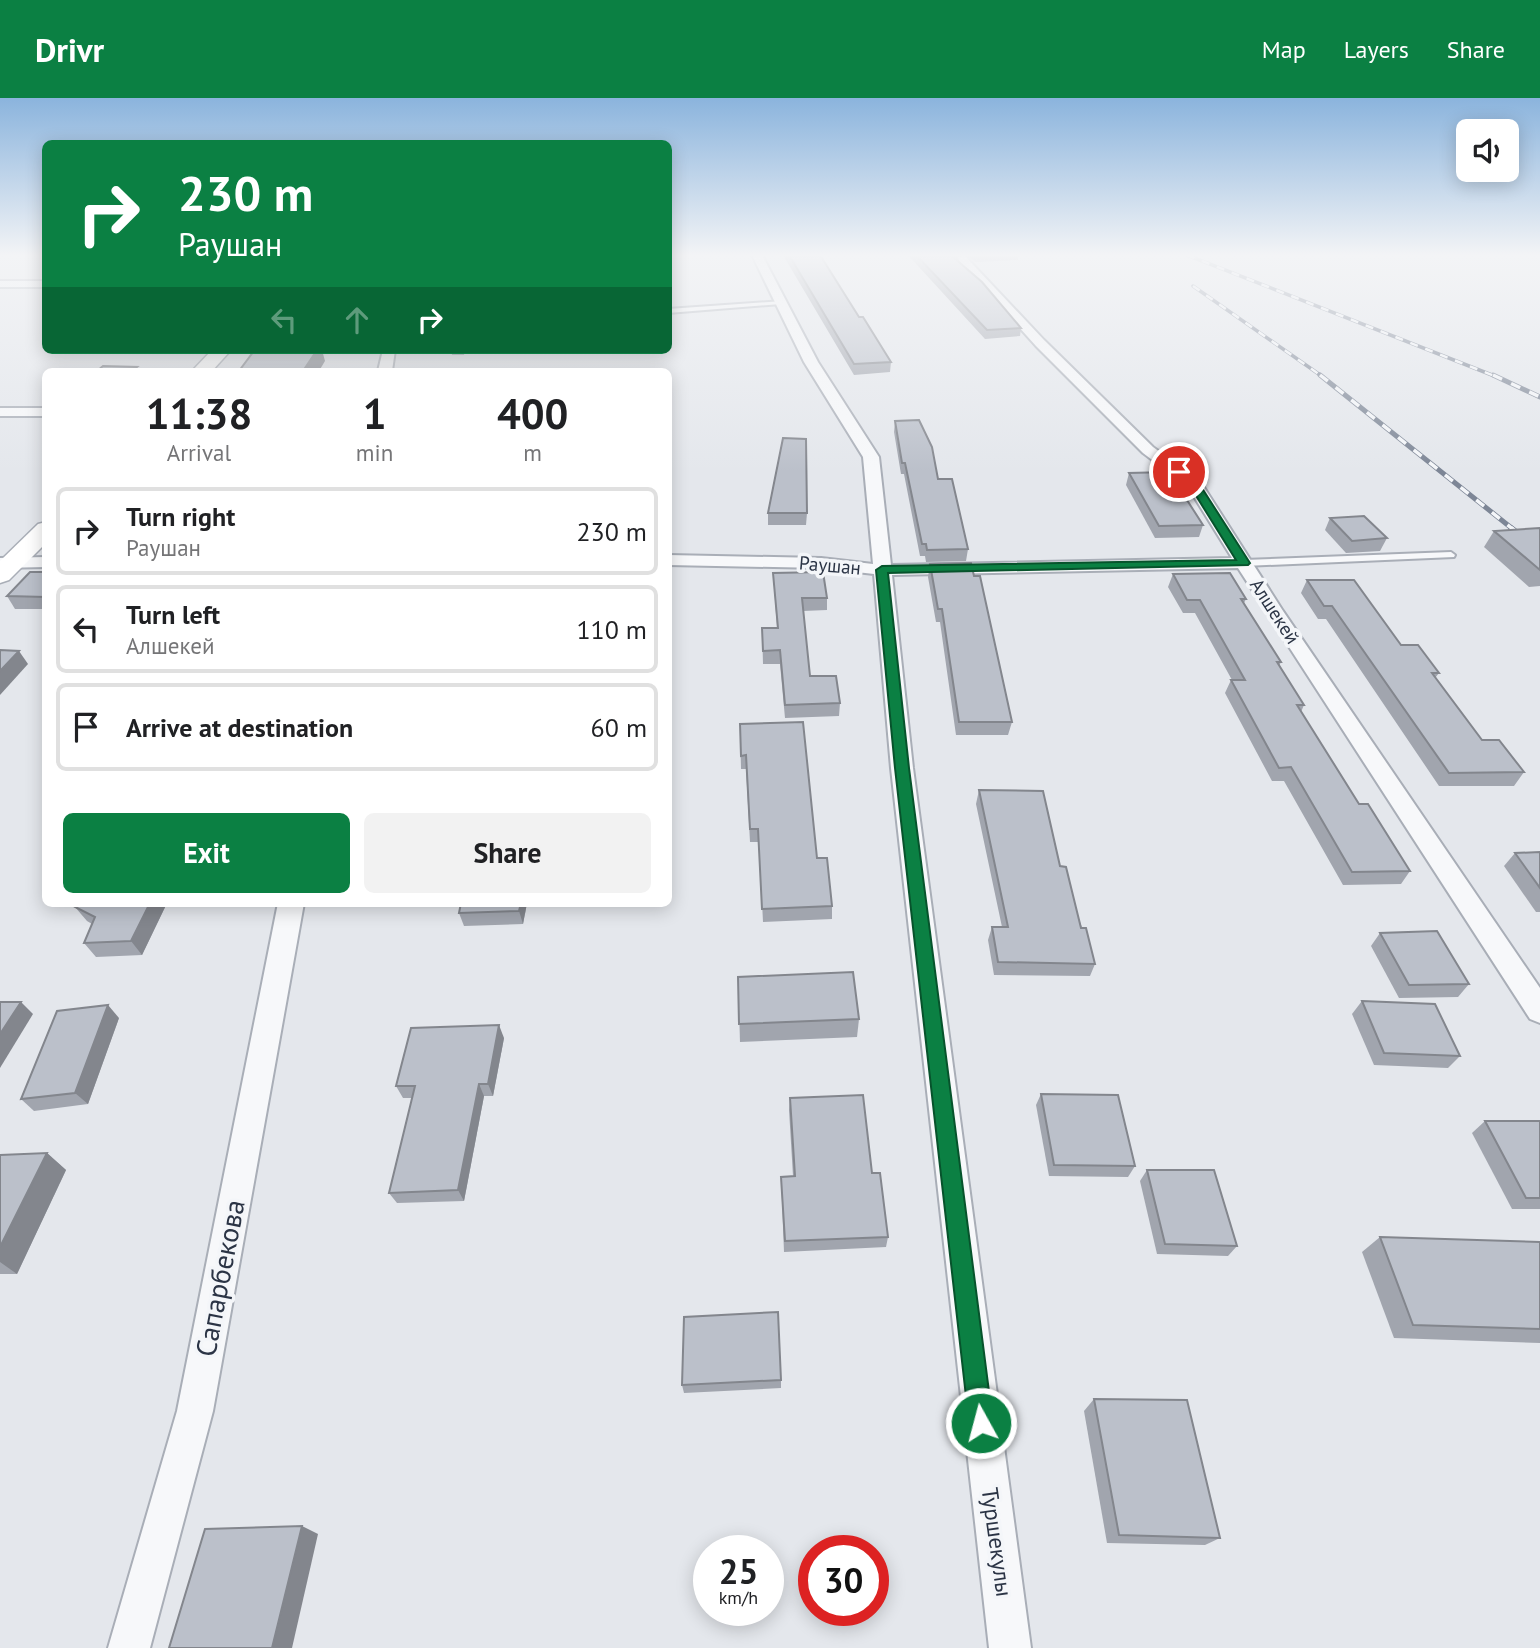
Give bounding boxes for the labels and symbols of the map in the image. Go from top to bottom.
pin [1149,442,1209,502]
street label: Раушан [798,550,862,580]
street label: Алшекей [1245,574,1305,648]
street label: Сапарбекова [186,1196,253,1360]
position arrow [944,1386,1018,1460]
street label: Туршекулы [976,1486,1019,1598]
speed limit sign: 30 [798,1535,889,1626]

